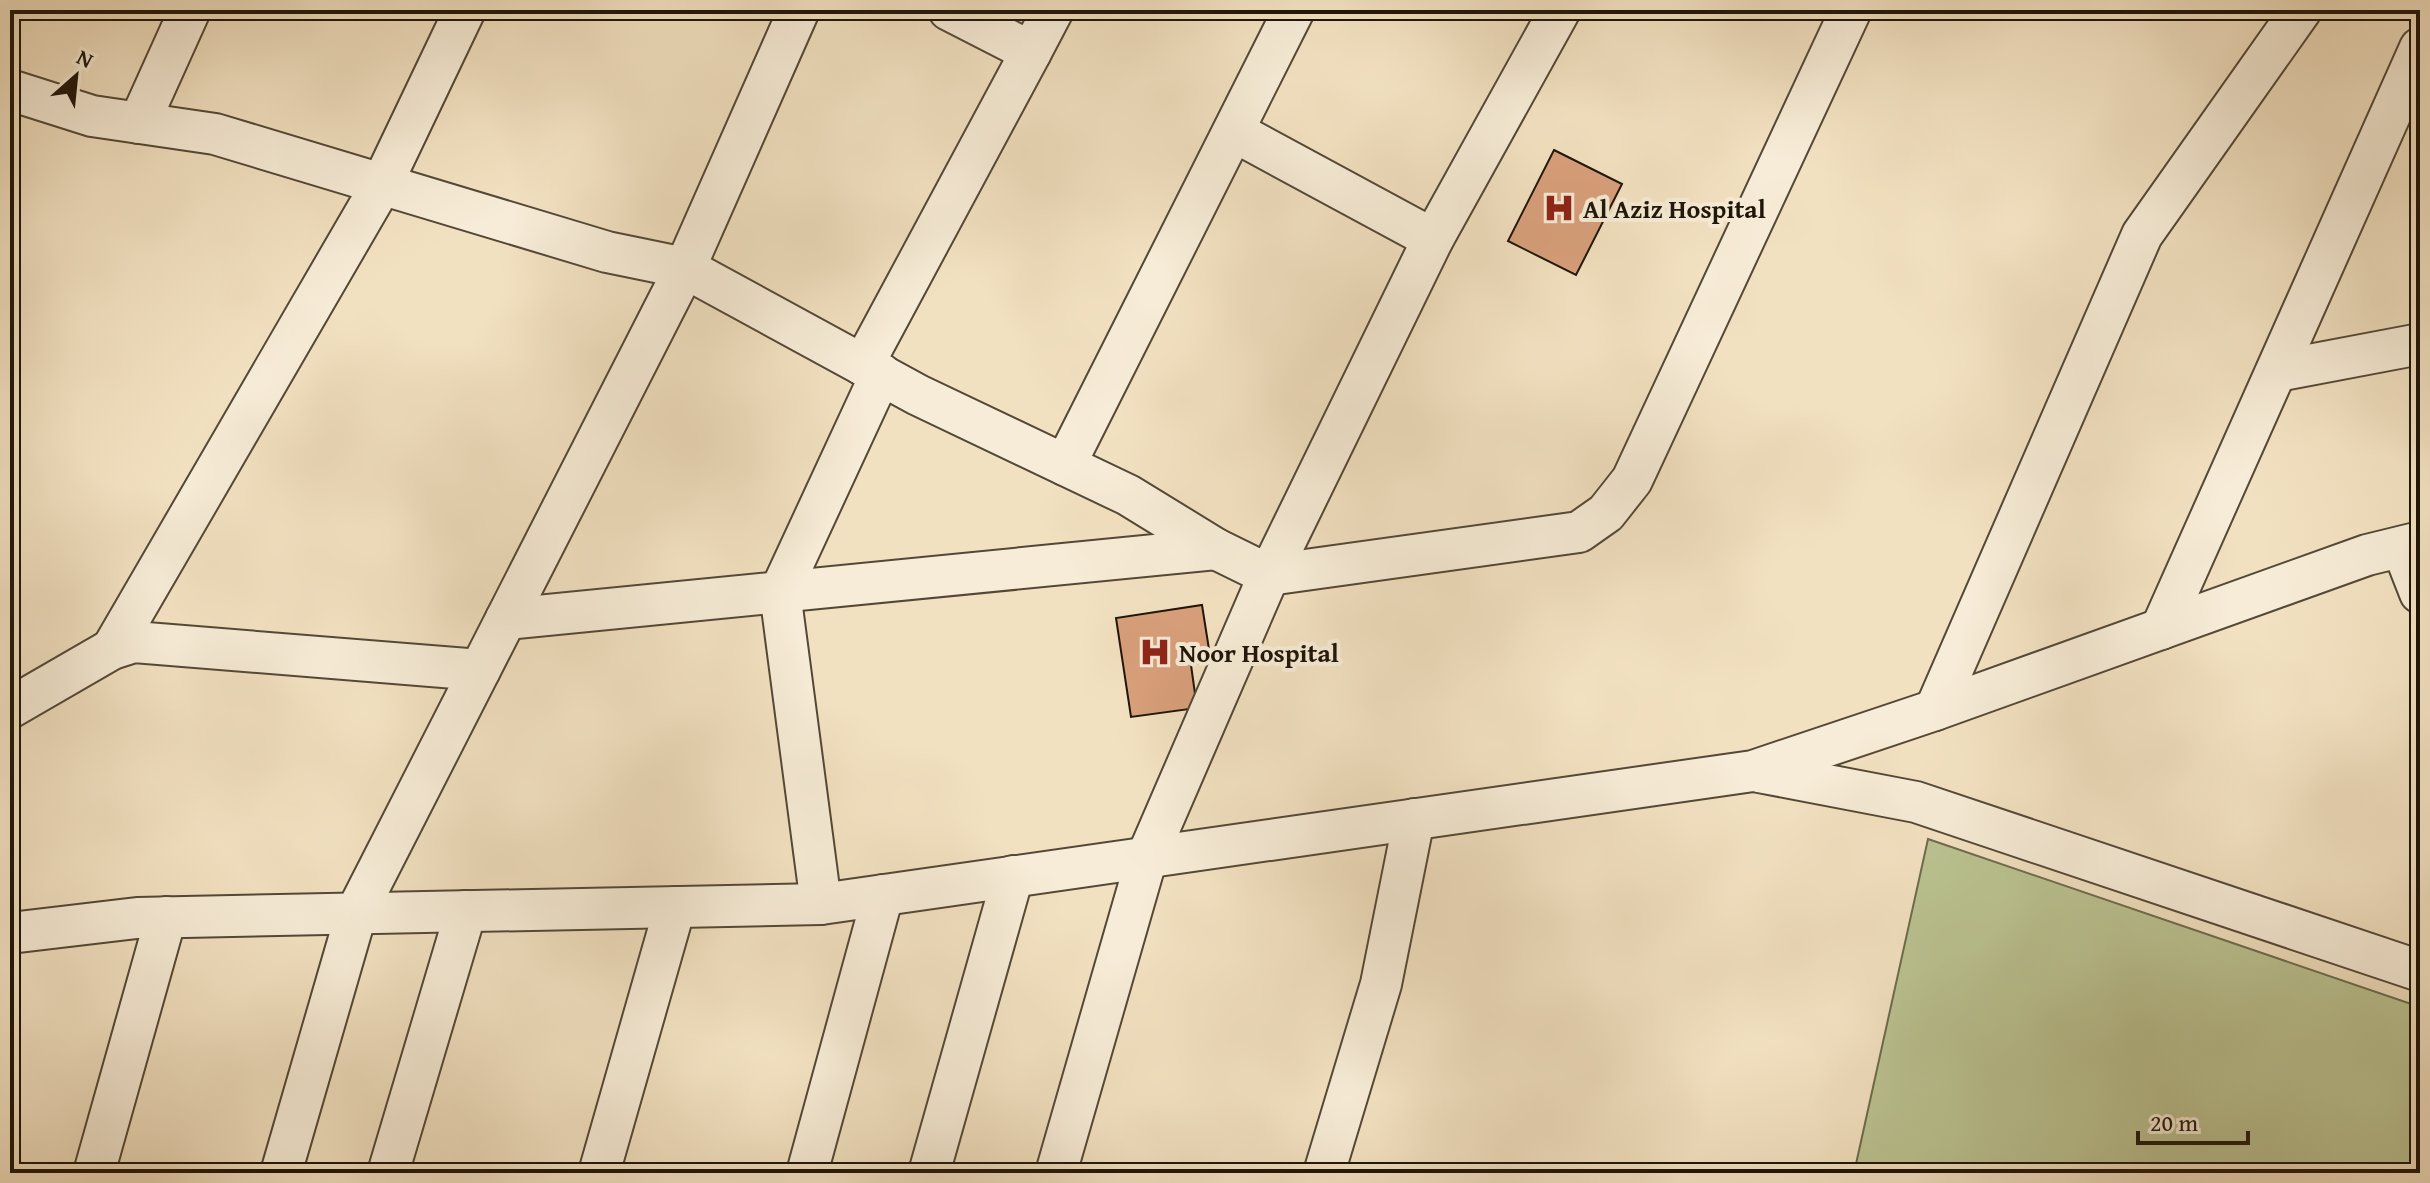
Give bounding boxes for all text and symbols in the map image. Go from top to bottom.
north arrow [36,36,116,116]
text: N [71,41,99,76]
place label: Al Aziz Hospital [1583,189,1766,228]
hospital icon: Al Aziz Hospital [1542,191,1576,225]
place label: Noor Hospital [1179,633,1339,672]
hospital icon: Noor Hospital [1138,635,1172,669]
scale bar [2138,1095,2248,1145]
text: 20 m [2150,1105,2198,1140]

